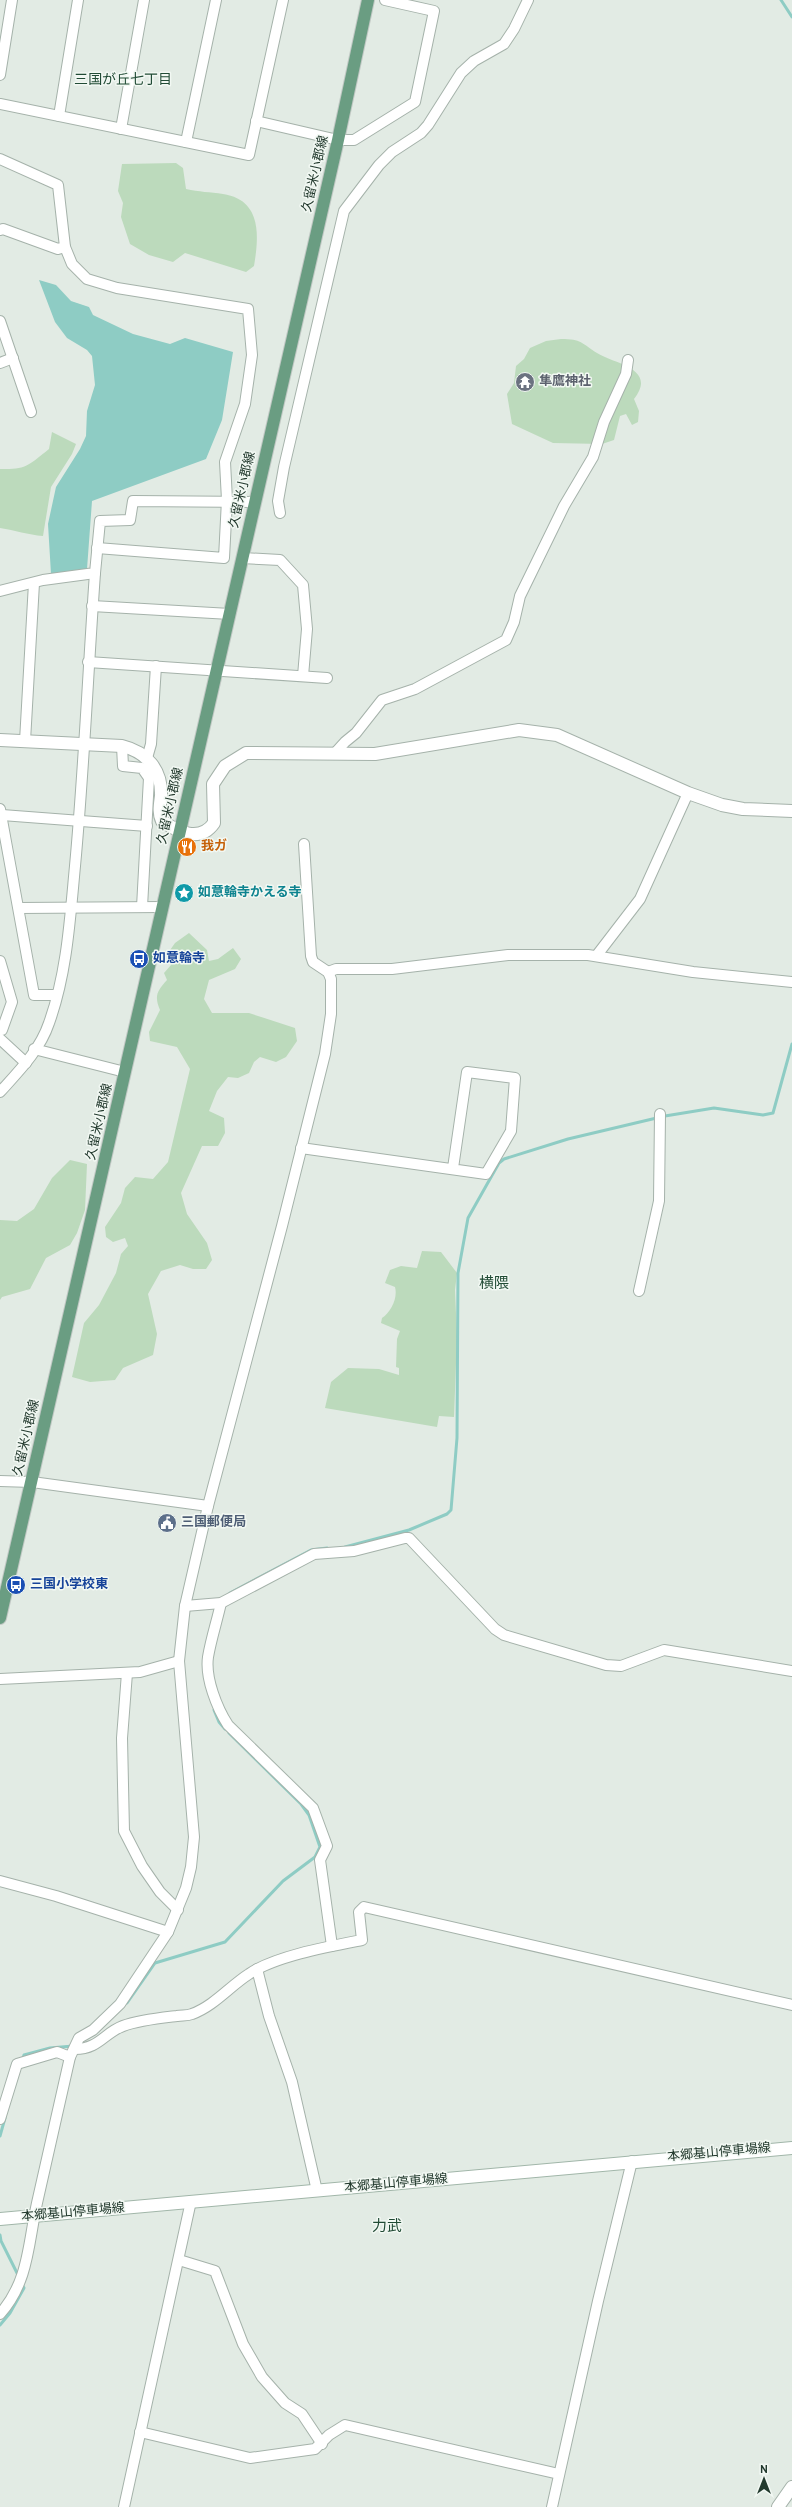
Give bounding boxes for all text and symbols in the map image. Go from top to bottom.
district label: 三国が丘七丁目 [74,72,172,89]
street label: 久留米小郡線 [298,134,333,214]
temple icon: 隼鷹神社 [514,371,536,393]
place label: 隼鷹神社 [539,373,591,390]
street label: 久留米小郡線 [225,450,260,530]
street label: 久留米小郡線 [153,766,188,846]
restaurant icon: 我ガ [176,836,198,858]
place label: 我ガ [201,838,227,855]
place icon: 如意輪寺かえる寺 [173,882,195,904]
place label: 如意輪寺かえる寺 [198,884,302,901]
bus stop icon: 如意輪寺 [128,948,150,970]
place label: 如意輪寺 [153,950,205,967]
street label: 久留米小郡線 [82,1082,117,1162]
district label: 横隈 [479,1275,509,1294]
street label: 久留米小郡線 [9,1398,44,1478]
public building icon: 三国郵便局 [156,1512,178,1534]
place label: 三国郵便局 [181,1514,246,1531]
bus stop icon: 三国小学校東 [5,1574,27,1596]
place label: 三国小学校東 [30,1576,108,1593]
street label: 本郷基山停車場線 [666,2140,772,2166]
street label: 本郷基山停車場線 [343,2171,449,2197]
street label: 本郷基山停車場線 [20,2200,126,2226]
district label: 力武 [372,2218,402,2237]
north arrow [744,2459,784,2499]
text: N [760,2463,768,2477]

